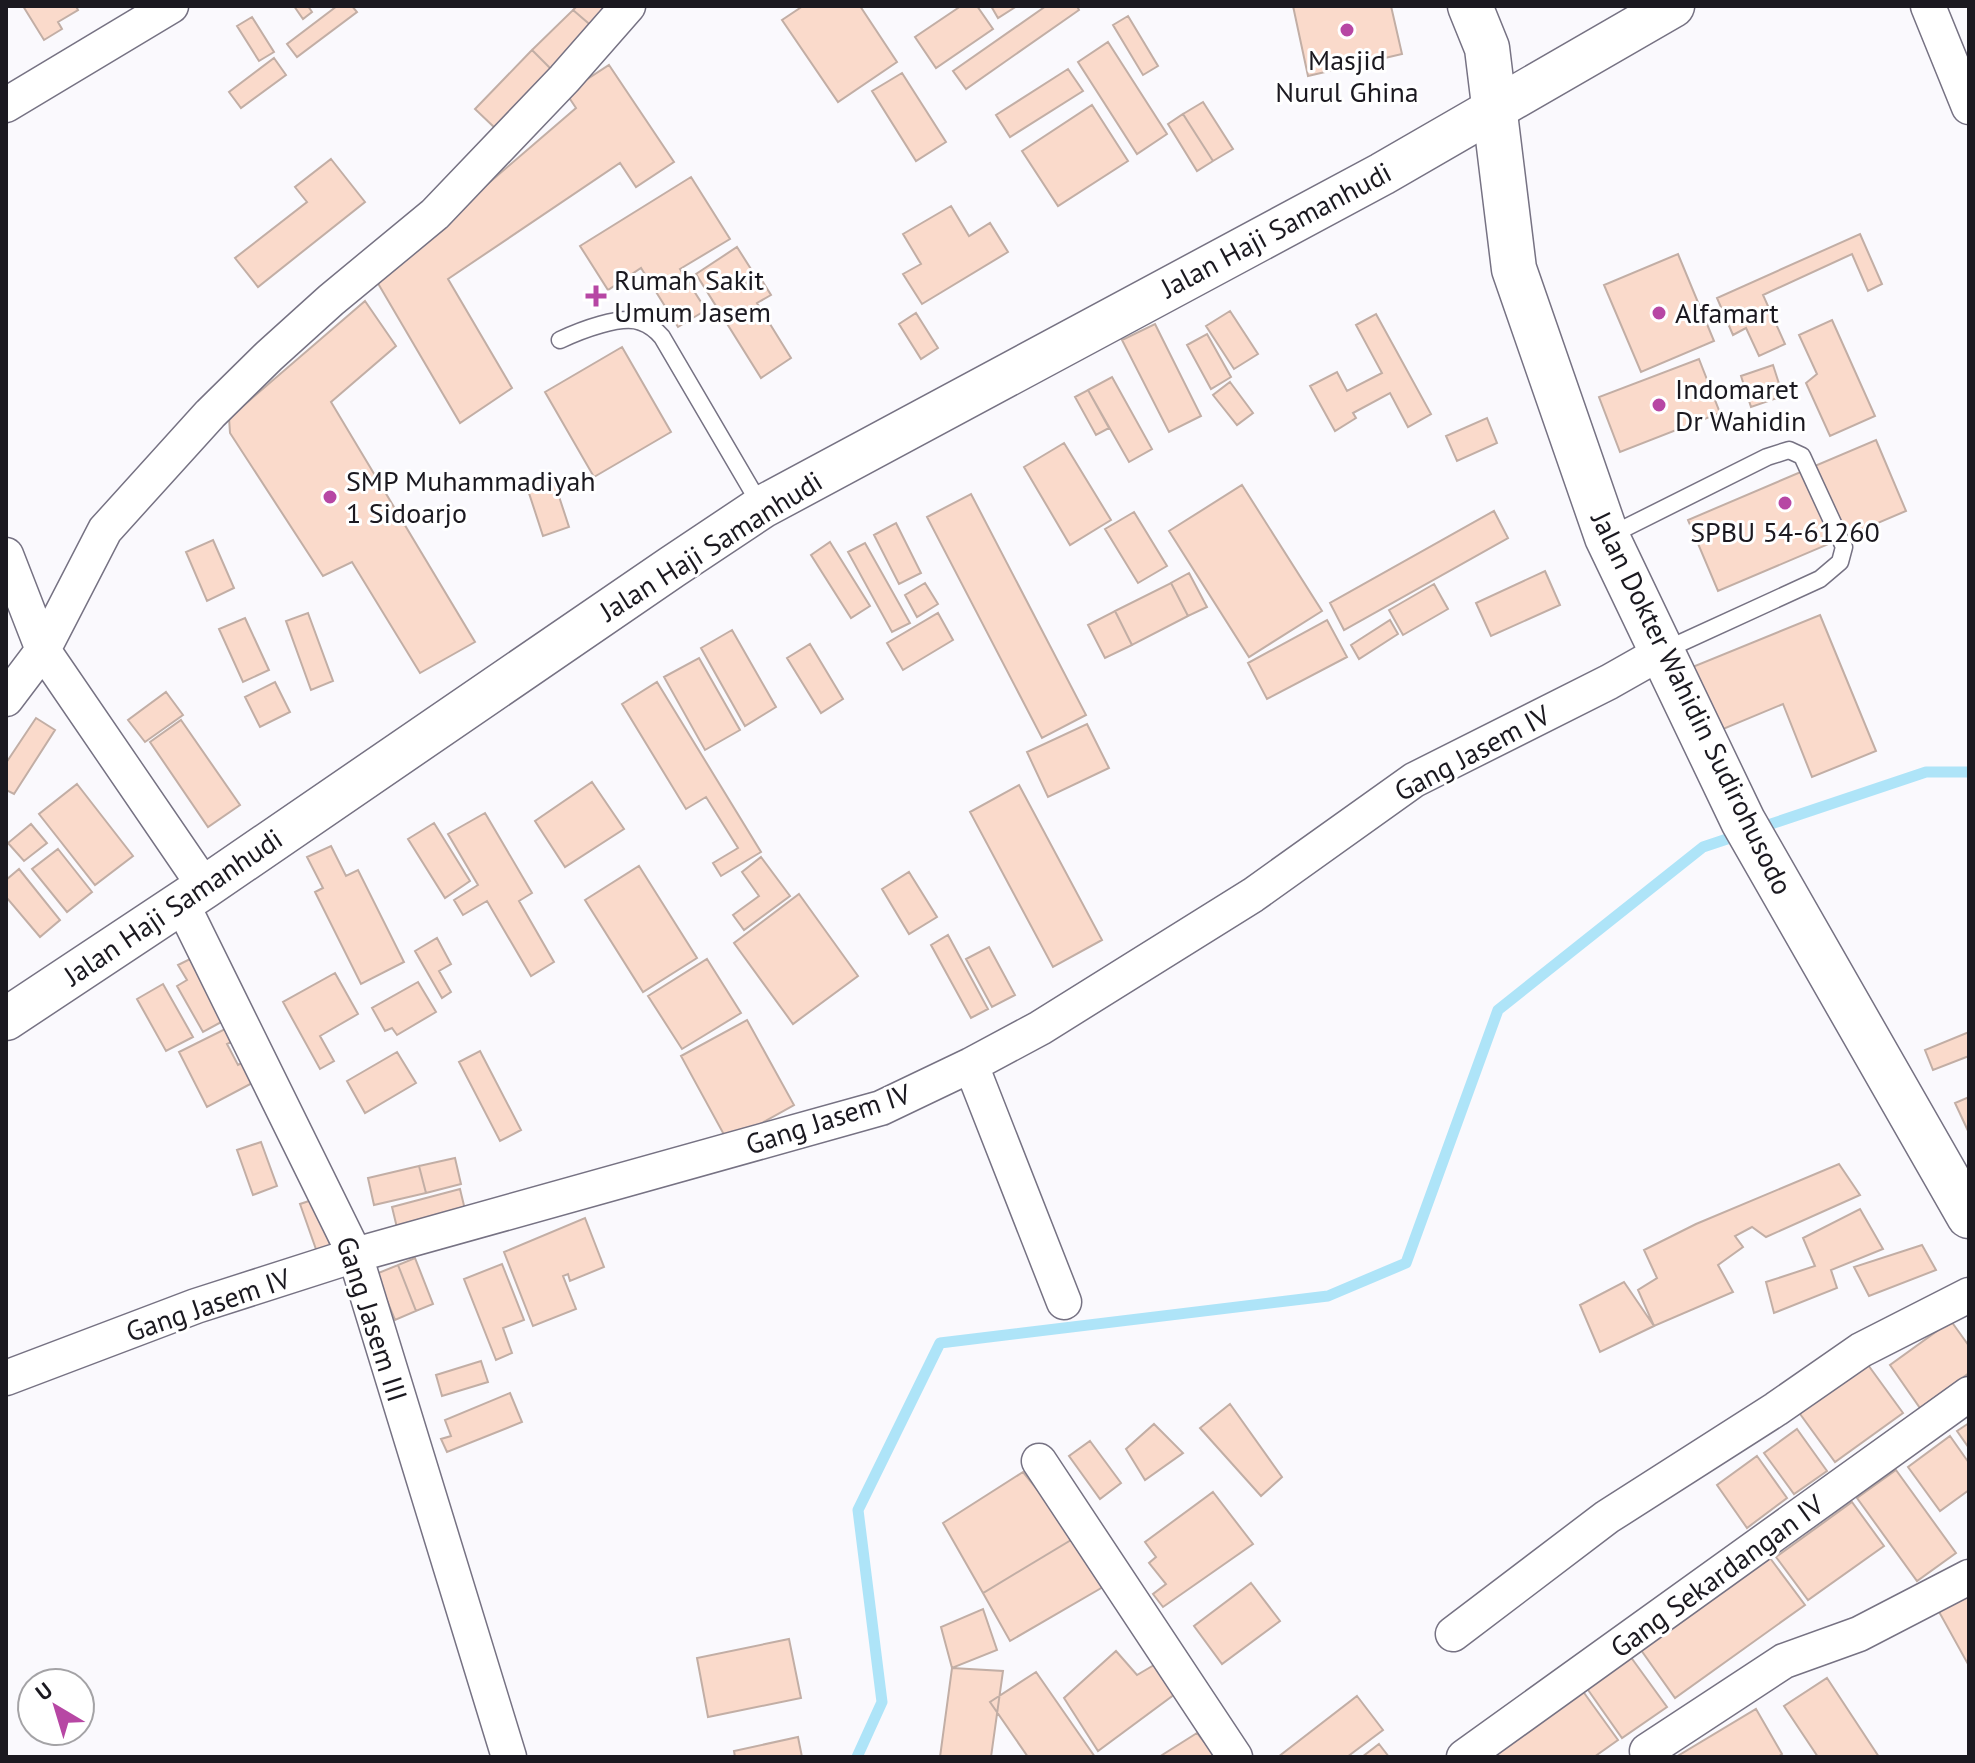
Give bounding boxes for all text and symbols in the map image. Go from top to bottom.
marker: Masjid Nurul Ghina [1338,21,1356,39]
place label: Masjid Nurul Ghina [1275,41,1419,110]
street label: Jalan Haji Samanhudi [1153,153,1397,306]
place label: Rumah Sakit Umum Jasem [614,261,771,330]
marker: Rumah Sakit Umum Jasem [585,285,607,307]
place label: Alfamart [1675,294,1779,331]
marker: Alfamart [1650,304,1668,322]
place label: Indomaret Dr Wahidin [1675,370,1806,439]
marker: Indomaret Dr Wahidin [1650,396,1668,414]
place label: SMP Muhammadiyah 1 Sidoarjo [346,462,596,531]
street label: Jalan Haji Samanhudi [592,462,829,630]
marker: SMP Muhammadiyah 1 Sidoarjo [321,488,339,506]
marker: SPBU 54-61260 [1776,494,1794,512]
street label: Jalan Dokter Wahidin Sudirohusodo [1583,504,1802,901]
place label: SPBU 54-61260 [1690,513,1880,550]
street label: Gang Jasem IV [1388,696,1556,809]
street label: Jalan Haji Samanhudi [56,820,289,994]
street label: Gang Jasem IV [741,1074,915,1163]
street label: Gang Jasem III [328,1232,417,1406]
street label: Gang Jasem IV [121,1259,295,1350]
street label: Gang Sekardangan IV [1603,1486,1831,1665]
north arrow [16,1667,96,1747]
text: U [30,1676,58,1707]

